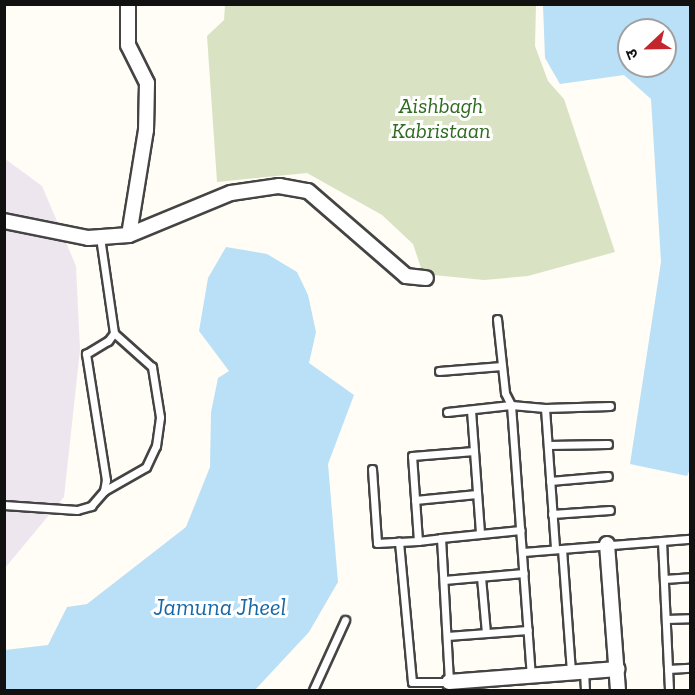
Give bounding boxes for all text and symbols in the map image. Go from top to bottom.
north arrow [617,18,677,78]
text: उ [621,46,642,62]
park label: Aishbagh Kabristaan [391,92,491,144]
water label: Jamuna Jheel [153,593,287,621]

